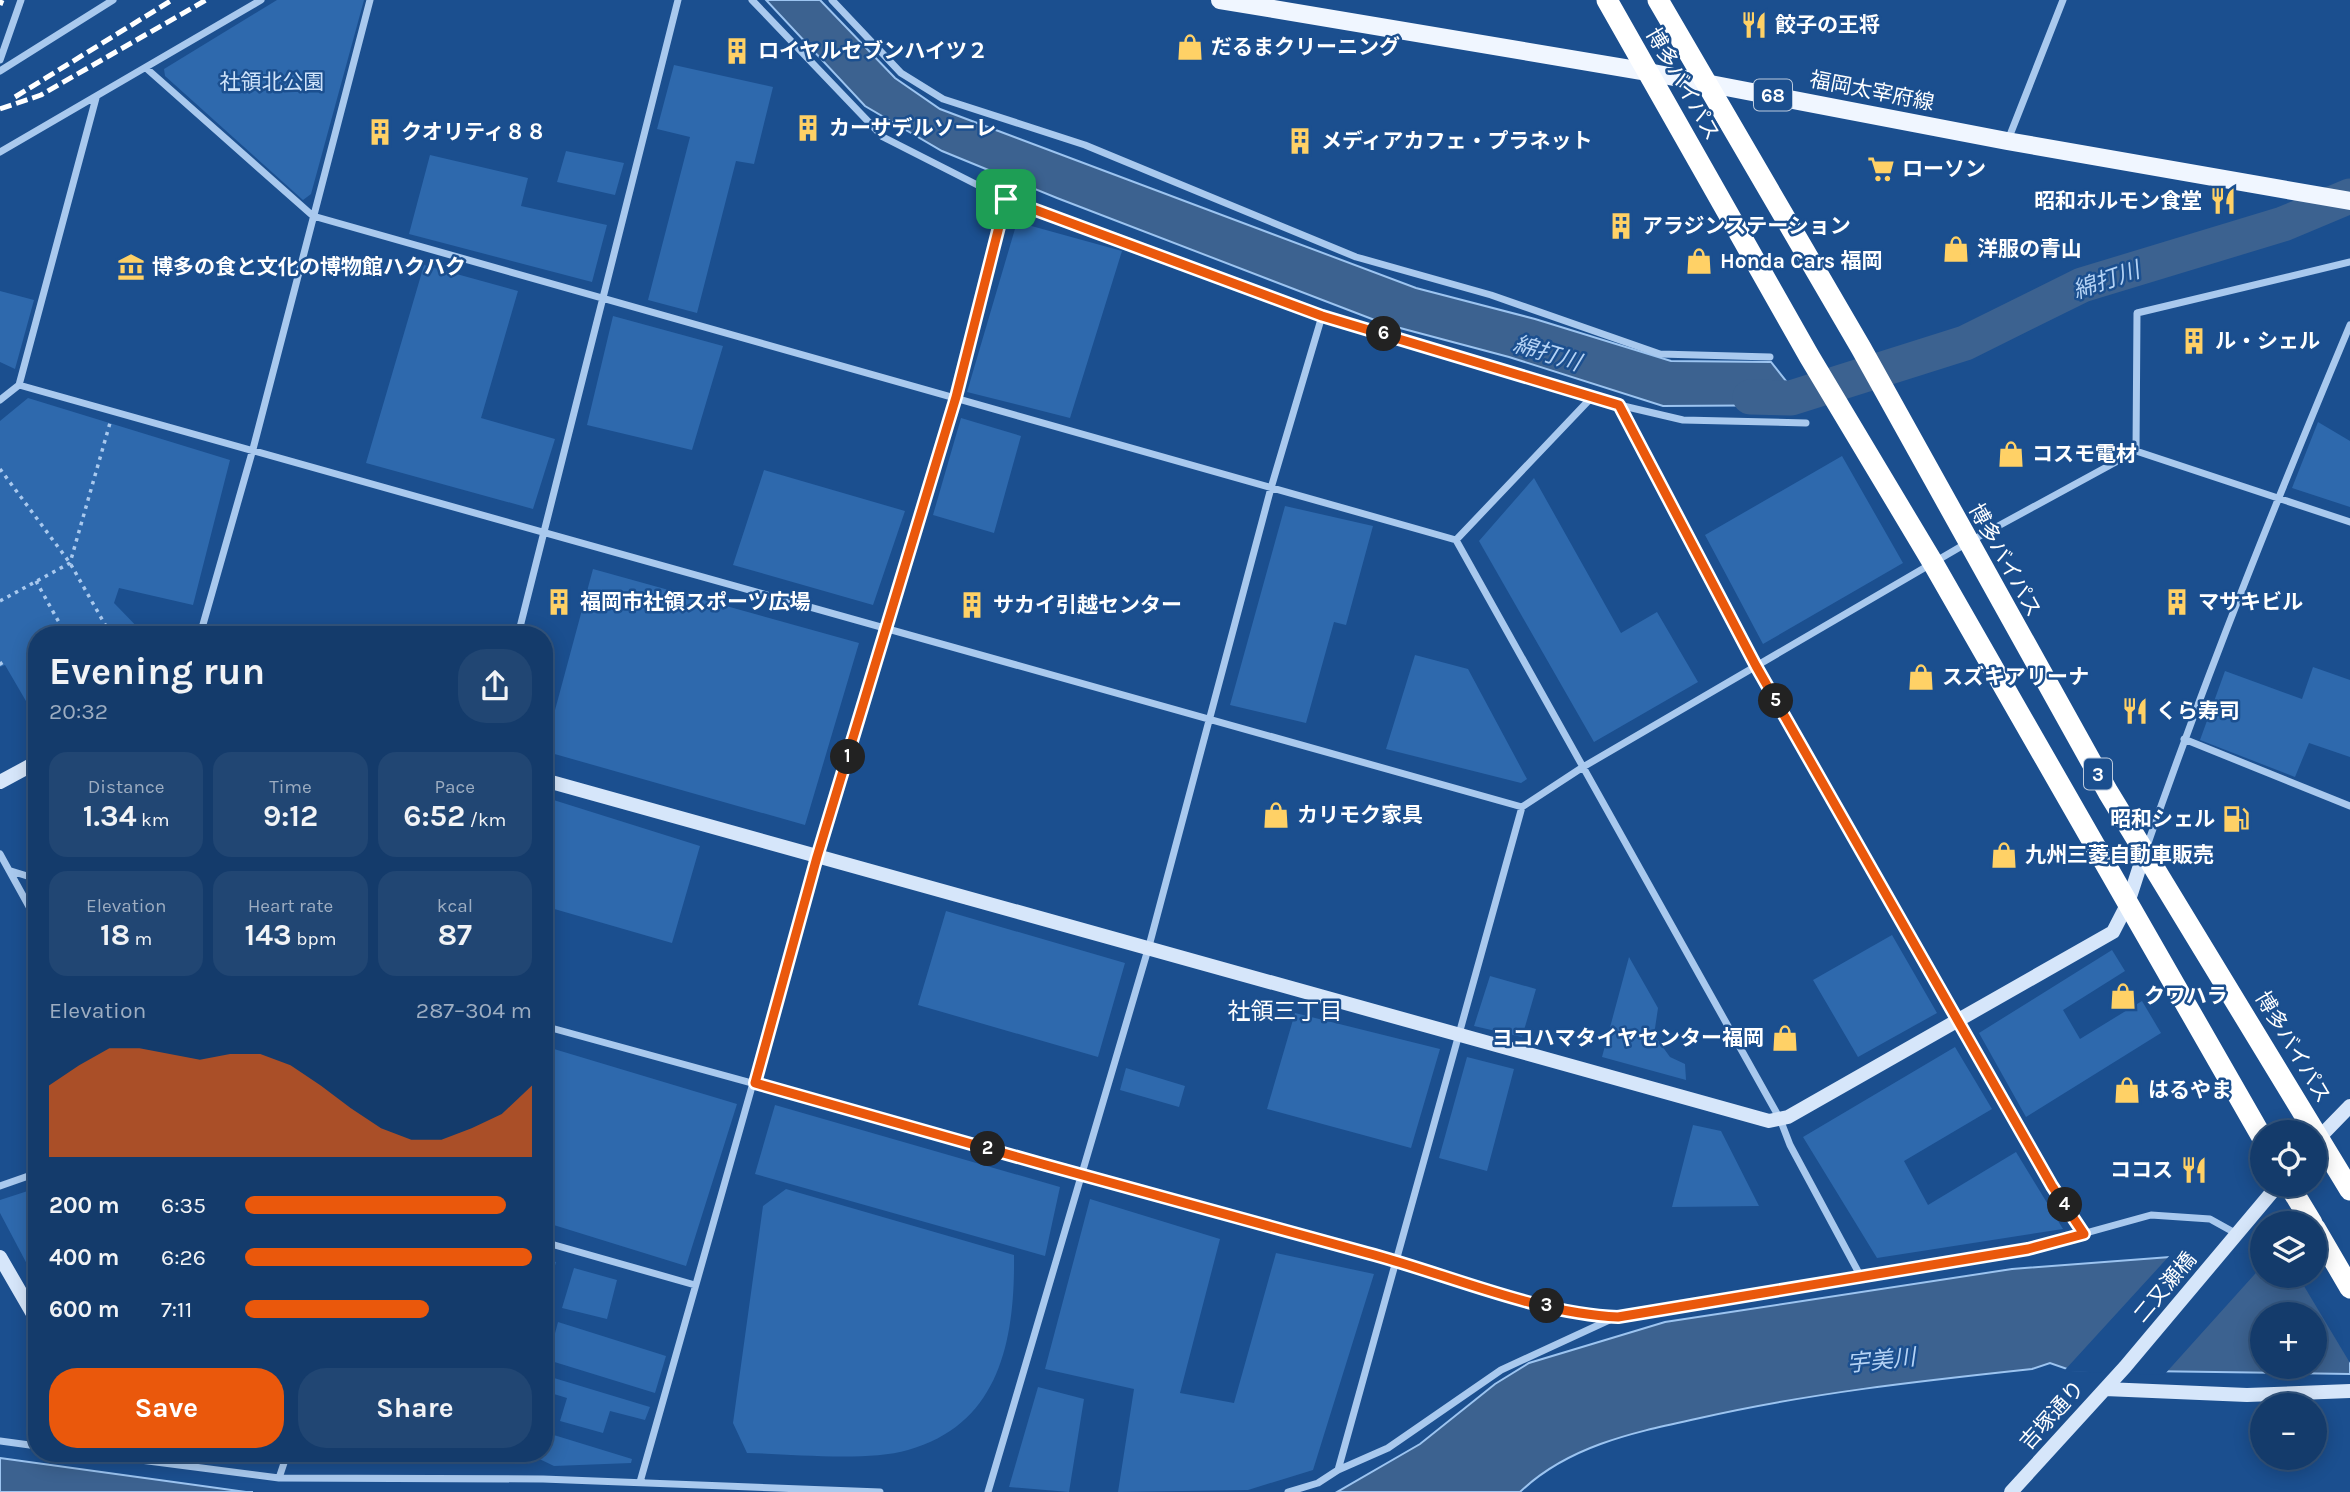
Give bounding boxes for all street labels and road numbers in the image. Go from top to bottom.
street label: 博多バイパス [1641,24,1725,144]
street label: 福岡太宰府線 [1808,67,1936,115]
road number: 68 [1754,80,1792,110]
street label: 博多バイパス [1964,499,2046,621]
road number: 3 [2084,758,2112,790]
street label: 博多バイパス [2250,987,2336,1107]
street label: 二又瀬橋 [2129,1247,2201,1327]
street label: 吉塚通り [2015,1376,2089,1454]

